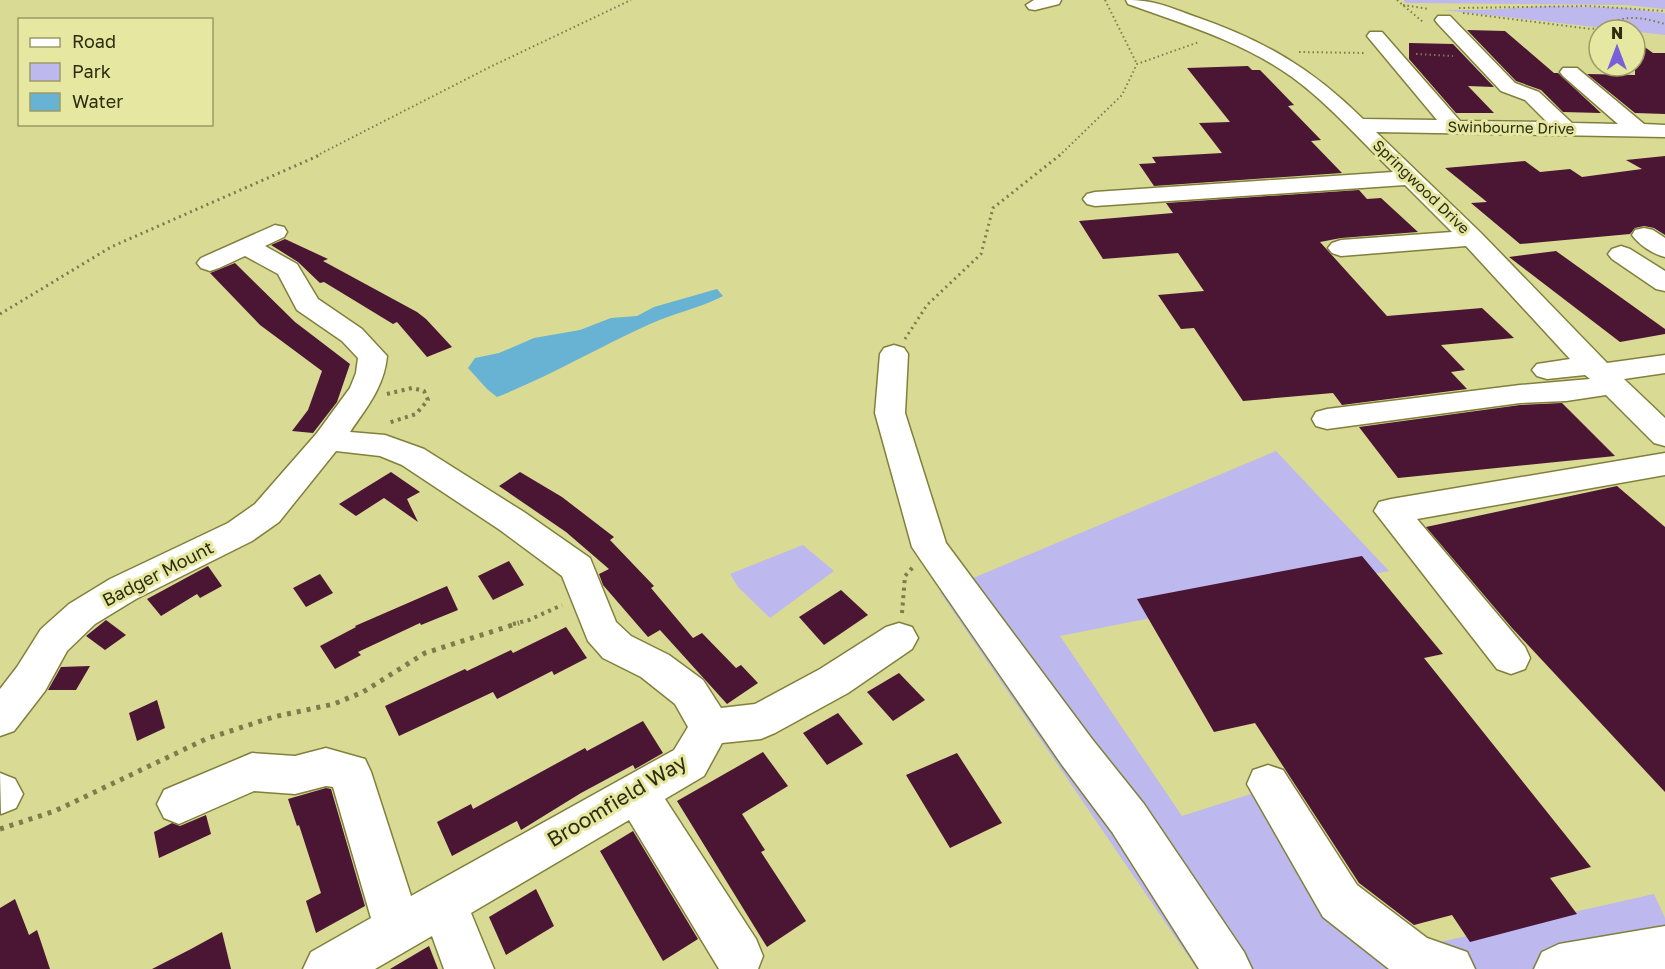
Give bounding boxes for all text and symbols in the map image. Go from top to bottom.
legend [18,18,213,126]
north arrow [1587,18,1647,78]
text: N [1611,23,1623,43]
text: Road [72,30,116,52]
text: Park [72,60,111,82]
text: Water [72,90,123,112]
street label: Swinbourne Drive [1447,117,1575,137]
street label: Springwood Drive [1370,136,1474,237]
street label: Badger Mount [98,536,217,611]
street label: Broomfield Way [542,748,691,852]

